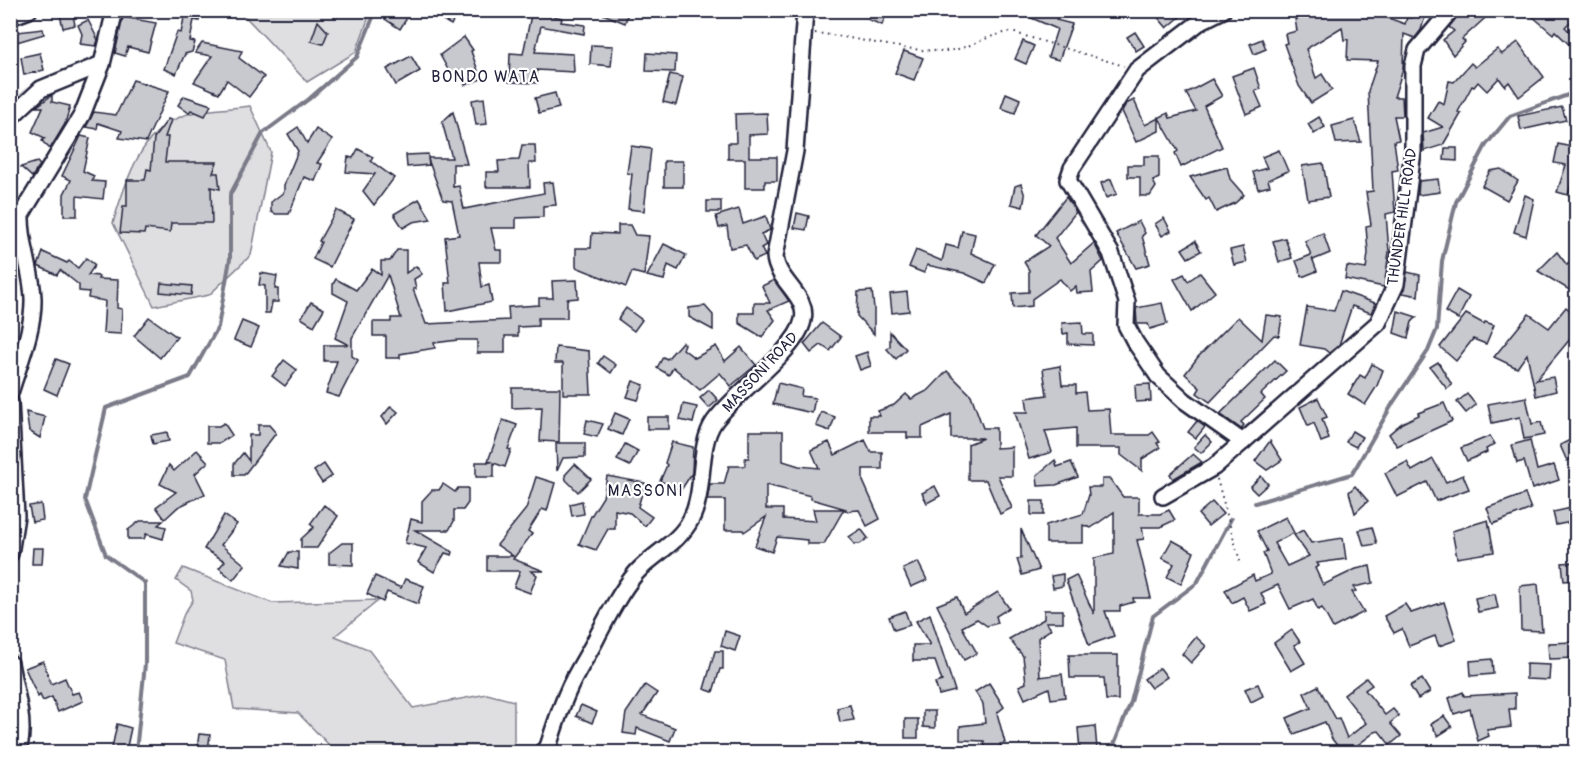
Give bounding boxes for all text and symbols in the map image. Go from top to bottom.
district label: BONDO WATA [431,67,541,87]
street label: THUNDER HILL ROAD [1383,147,1422,287]
street label: MASSONI ROAD [718,328,802,416]
district label: MASSONI [608,481,684,501]

